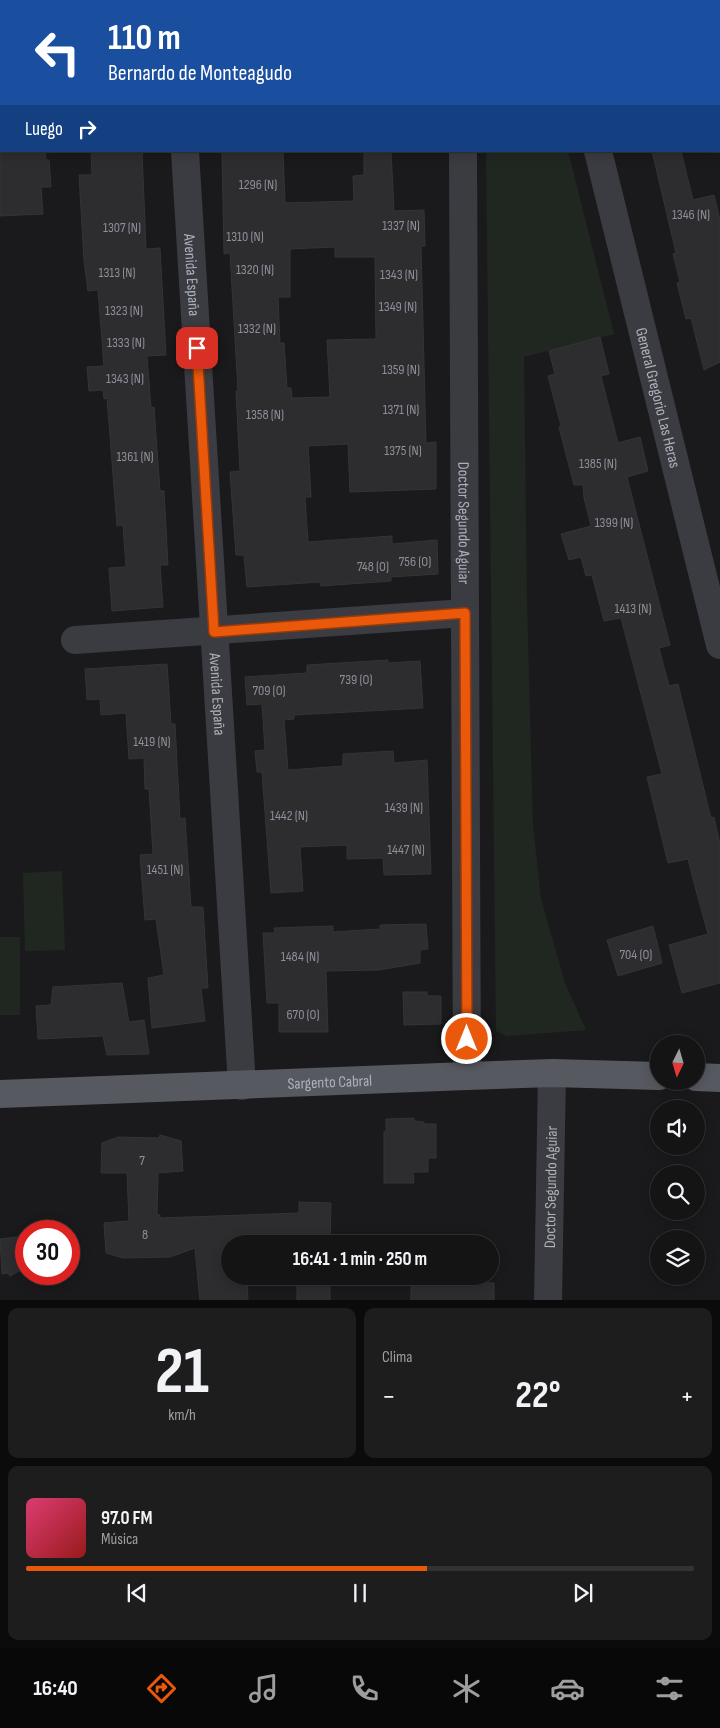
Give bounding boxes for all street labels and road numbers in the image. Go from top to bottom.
street label: Avenida España [179,232,203,317]
street label: General Gregorio Las Heras [631,326,684,470]
street label: Doctor Segundo Aguiar [453,462,473,585]
street label: Avenida España [205,651,229,736]
street label: Sargento Cabral [287,1072,373,1094]
street label: Doctor Segundo Aguiar [541,1125,562,1248]

